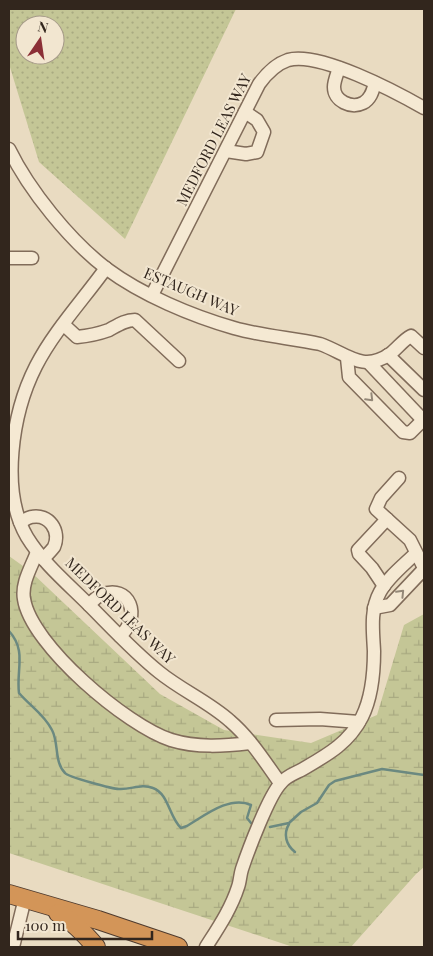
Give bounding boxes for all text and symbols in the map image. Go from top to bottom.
north arrow [15,15,65,65]
text: N [36,16,50,37]
street label: MEDFORD LEAS WAY [171,70,255,209]
street label: ESTAUGH WAY [141,262,242,320]
one-way arrow [364,392,373,401]
street label: MEDFORD LEAS WAY [61,553,180,668]
one-way arrow [395,590,404,599]
scale bar [18,908,151,940]
text: 100 m [25,915,66,935]

